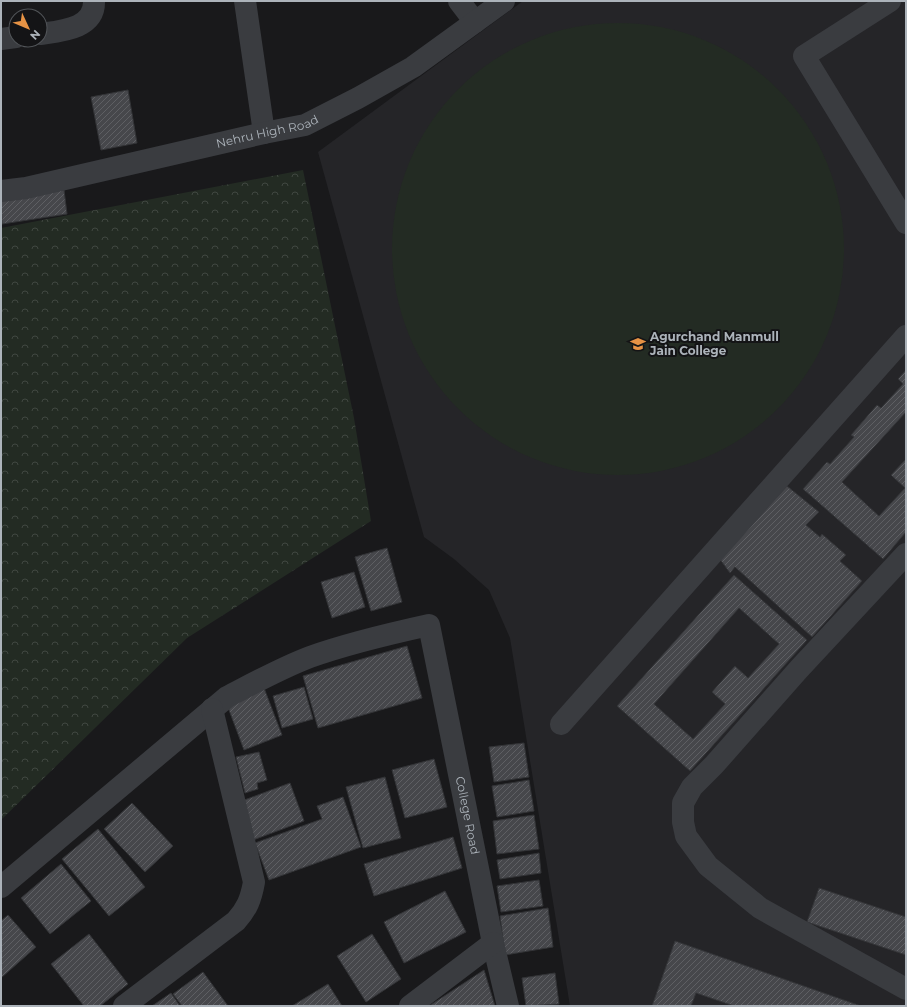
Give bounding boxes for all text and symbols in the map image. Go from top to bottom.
north arrow [8,8,48,48]
text: N [27,27,43,43]
street label: Nehru High Road [214,111,321,151]
place label: Agurchand Manmull Jain College [649,329,779,358]
school or university icon: Agurchand Manmull Jain College [629,335,647,353]
street label: College Road [453,775,483,856]

